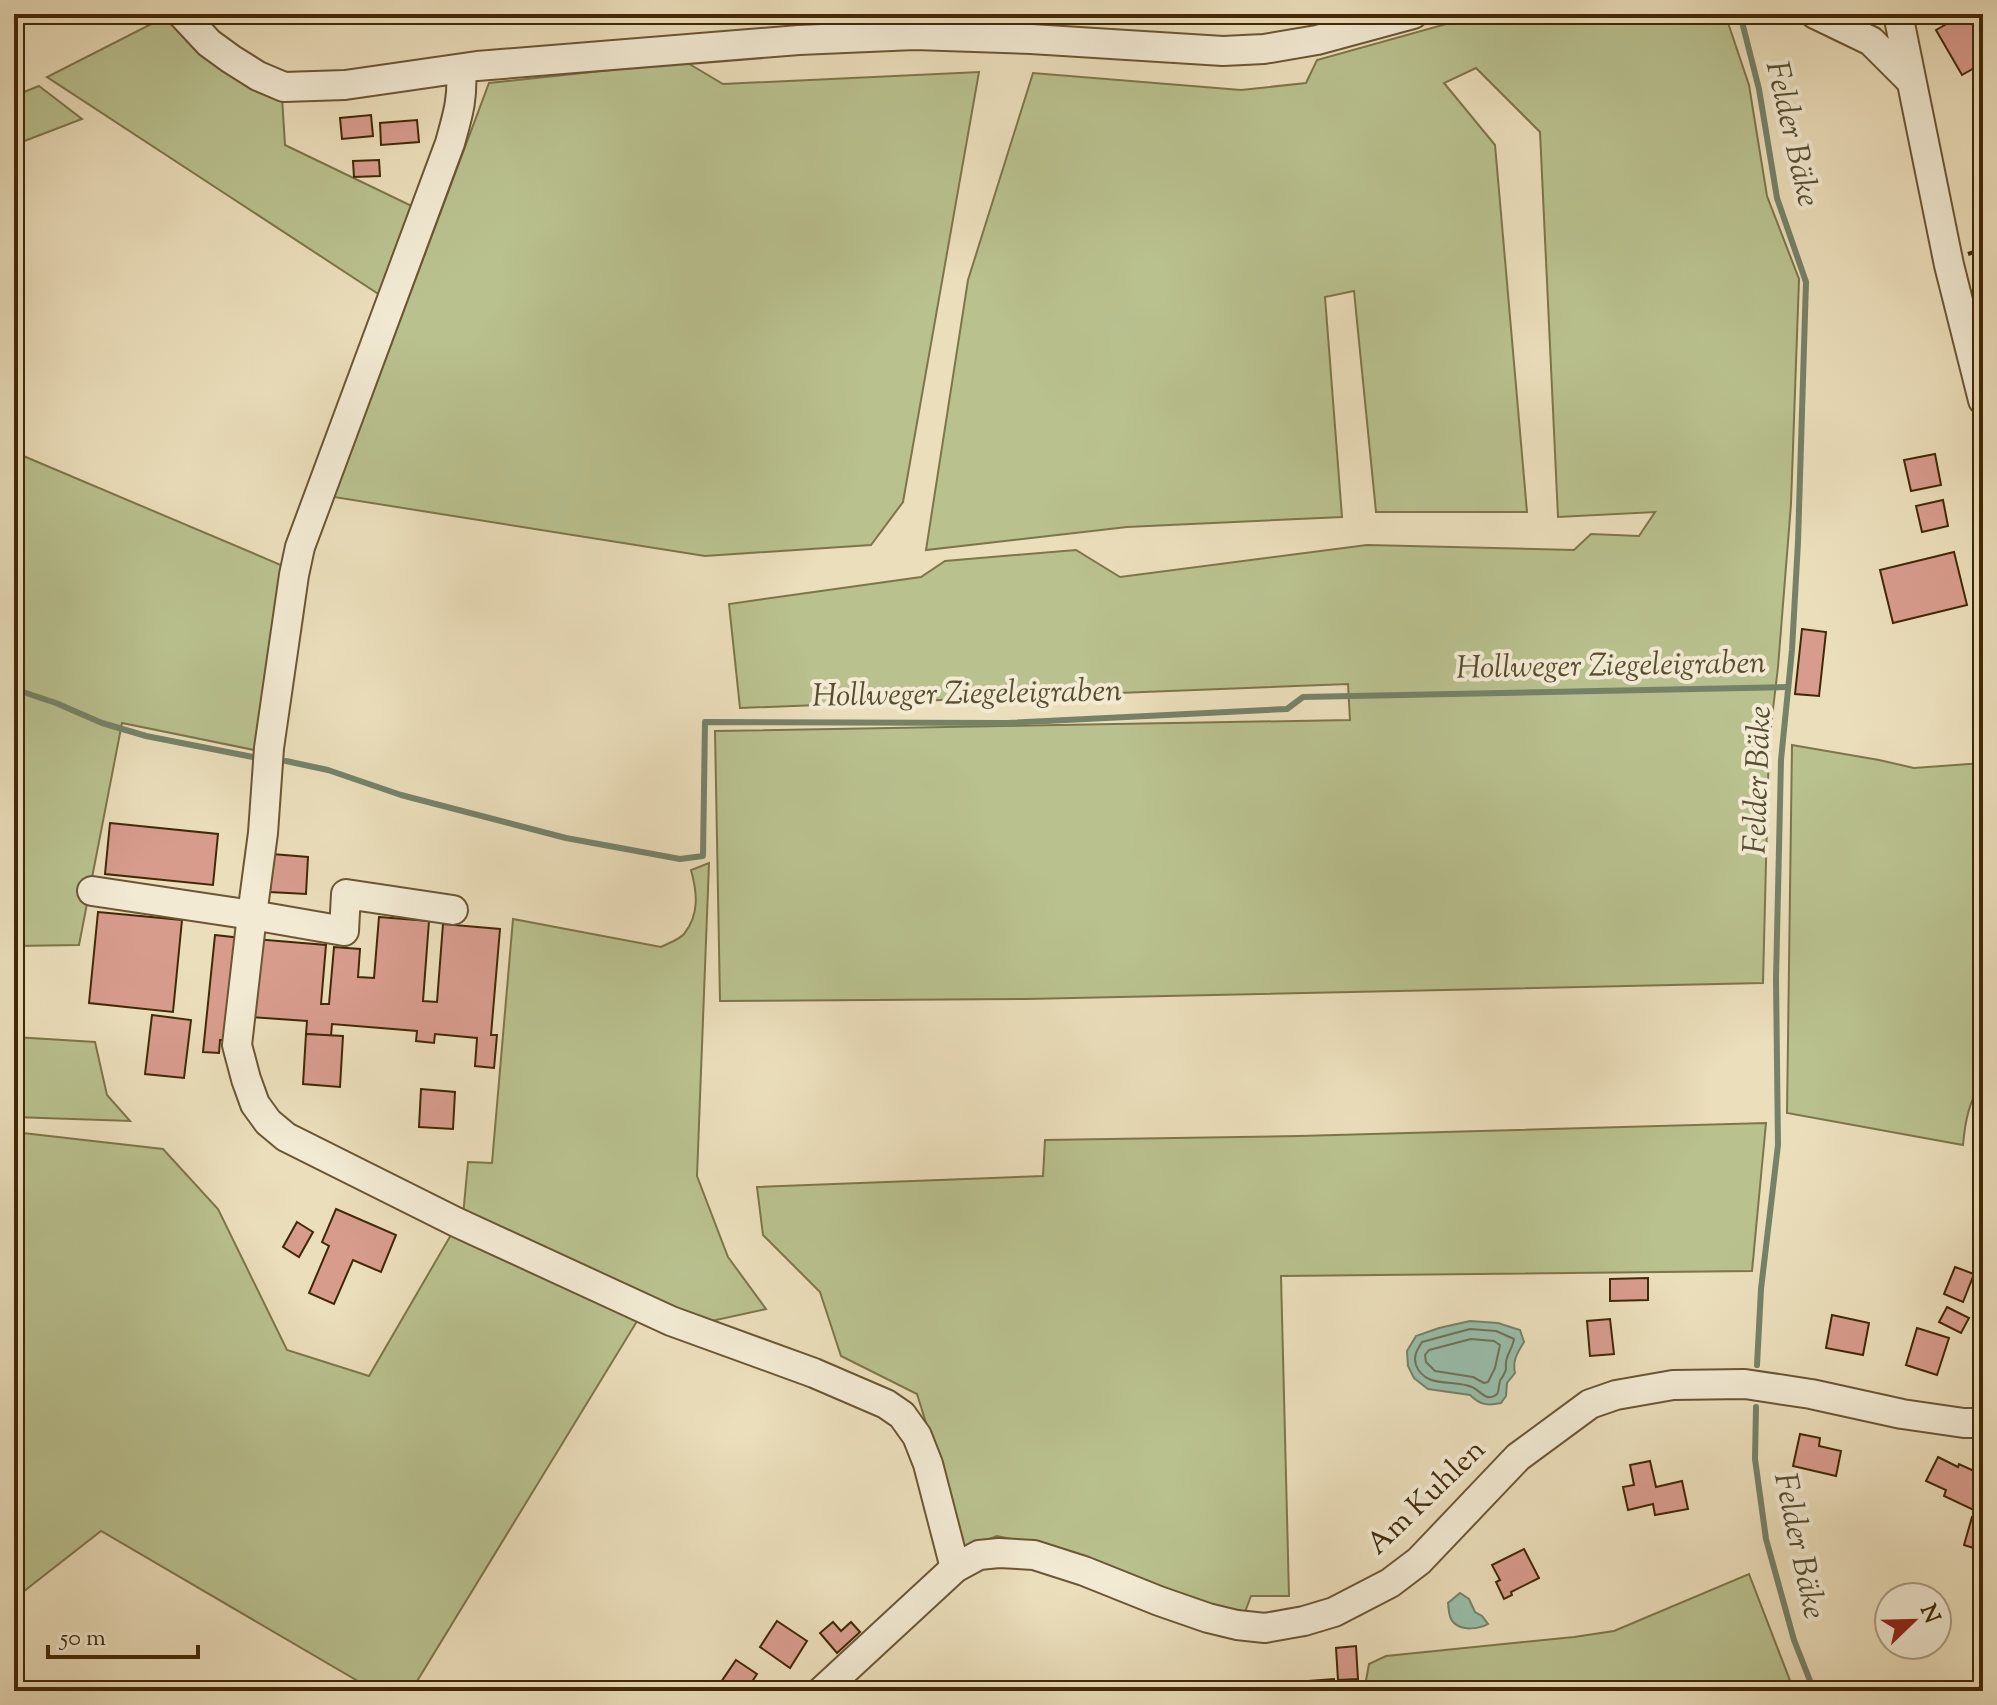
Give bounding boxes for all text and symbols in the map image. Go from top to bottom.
water label: Felder Bäke [1752,56,1830,212]
water label: Hollweger Ziegeleigraben [1456,641,1767,693]
water label: Hollweger Ziegeleigraben [812,669,1123,721]
water label: Felder Bäke [1733,705,1785,855]
street label: Am Kuhlen [1358,1430,1496,1566]
water label: Felder Bäke [1760,1469,1836,1623]
north arrow [1873,1581,1953,1661]
text: N [1910,1600,1947,1629]
scale bar [48,1609,198,1659]
text: 50 m [58,1622,106,1656]

